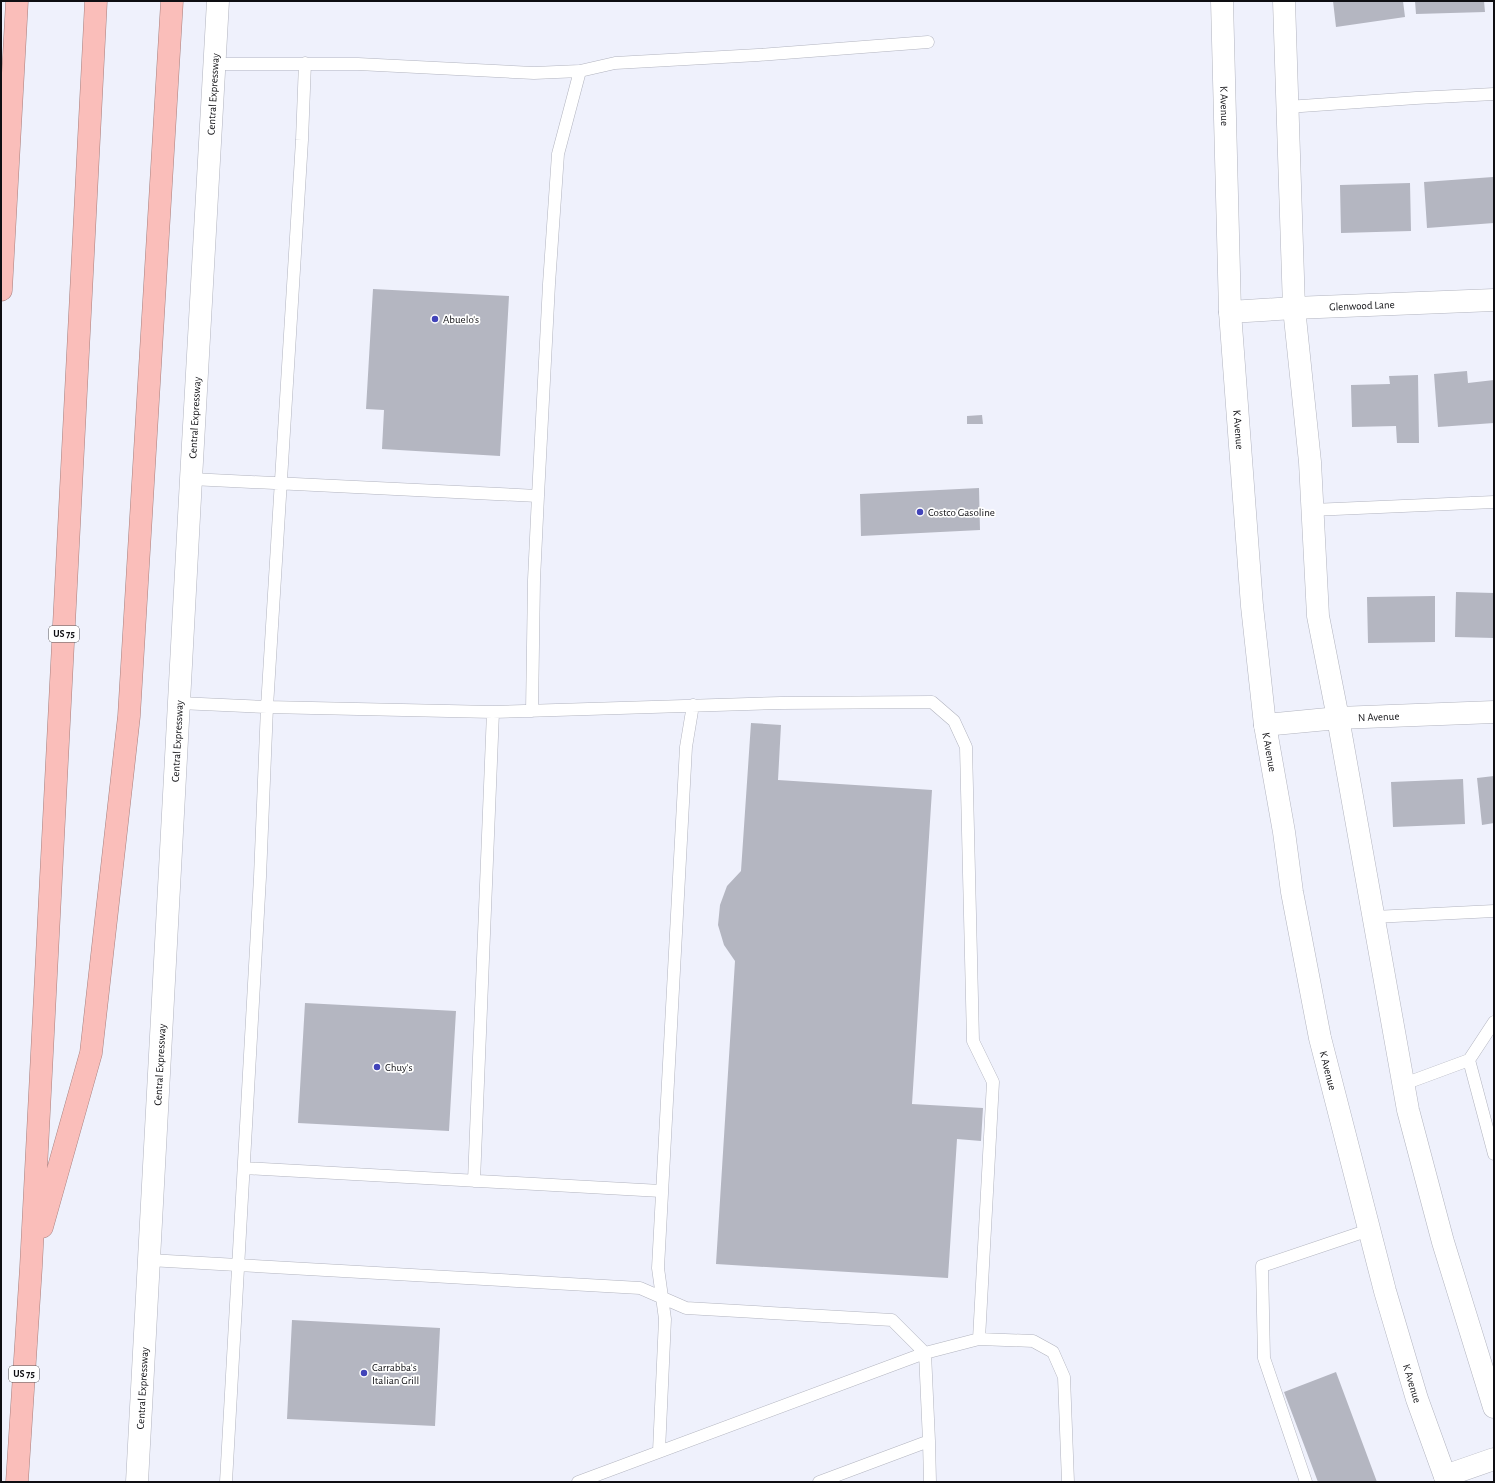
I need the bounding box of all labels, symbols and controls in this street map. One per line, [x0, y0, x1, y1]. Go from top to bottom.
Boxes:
street label: Central Expressway [205, 52, 221, 135]
street label: K Avenue [1219, 86, 1231, 126]
street label: Glenwood Lane [1329, 298, 1395, 312]
marker: Abuelo's [430, 314, 440, 324]
place label: Abuelo's [443, 314, 479, 325]
street label: Central Expressway [187, 376, 202, 459]
street label: K Avenue [1232, 409, 1246, 450]
marker: Costco Gasoline [915, 507, 925, 517]
place label: Costco Gasoline [928, 507, 995, 518]
road number: US 75 [49, 626, 79, 642]
street label: Central Expressway [169, 699, 185, 782]
street label: N Avenue [1358, 710, 1400, 723]
street label: K Avenue [1261, 731, 1279, 773]
street label: Central Expressway [152, 1023, 167, 1106]
street label: K Avenue [1318, 1050, 1339, 1091]
marker: Chuy's [372, 1062, 382, 1072]
place label: Chuy's [385, 1062, 413, 1073]
street label: Central Expressway [134, 1347, 150, 1429]
place label: Carrabba's Italian Grill [372, 1362, 419, 1386]
street label: K Avenue [1401, 1363, 1423, 1404]
road number: US 75 [9, 1366, 39, 1382]
marker: Carrabba's Italian Grill [359, 1368, 369, 1378]

